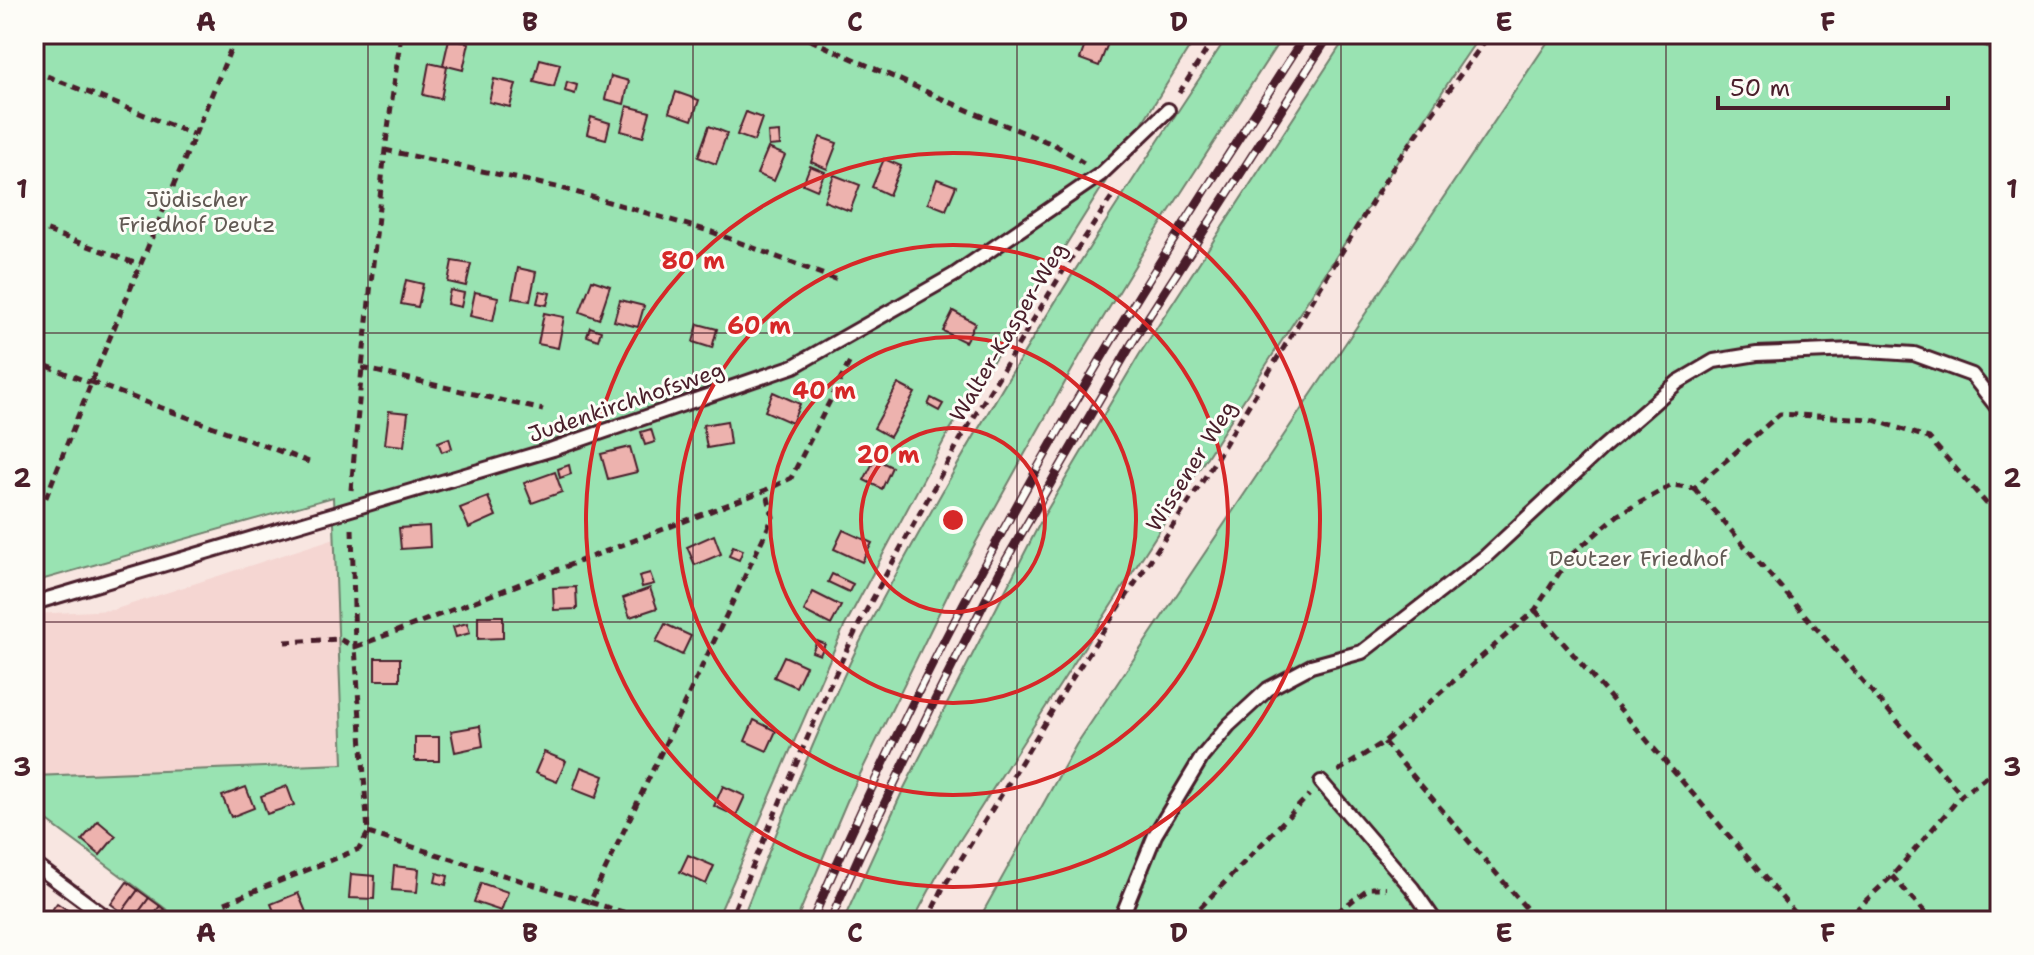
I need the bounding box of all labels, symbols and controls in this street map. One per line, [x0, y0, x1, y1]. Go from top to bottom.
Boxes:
text: A [196, 4, 216, 39]
text: B [522, 4, 538, 39]
text: C [847, 4, 863, 39]
text: D [1170, 4, 1188, 39]
text: E [1495, 4, 1513, 39]
text: F [1820, 4, 1836, 39]
scale bar [1718, 60, 1948, 110]
text: 50 m [1730, 72, 1790, 104]
text: 1 [16, 171, 28, 206]
text: 1 [2006, 171, 2018, 206]
park label: Jüdischer Friedhof Deutz [119, 185, 275, 239]
street label: Walter-Kasper-Weg [943, 237, 1073, 427]
text: 80 m [661, 245, 725, 277]
text: 60 m [727, 310, 791, 342]
street label: Judenkirchhofsweg [524, 355, 728, 449]
text: 40 m [792, 375, 856, 407]
street label: Wissener Weg [1139, 395, 1243, 537]
text: 20 m [856, 439, 920, 471]
text: 2 [13, 460, 31, 495]
text: 2 [2003, 460, 2021, 495]
centre of rings [939, 506, 967, 534]
park label: Deutzer Friedhof [1549, 544, 1728, 573]
text: 3 [13, 749, 31, 784]
text: 3 [2003, 749, 2021, 784]
text: A [196, 915, 216, 950]
text: B [522, 915, 538, 950]
text: C [847, 915, 863, 950]
text: D [1170, 915, 1188, 950]
text: E [1495, 915, 1513, 950]
text: F [1820, 915, 1836, 950]

